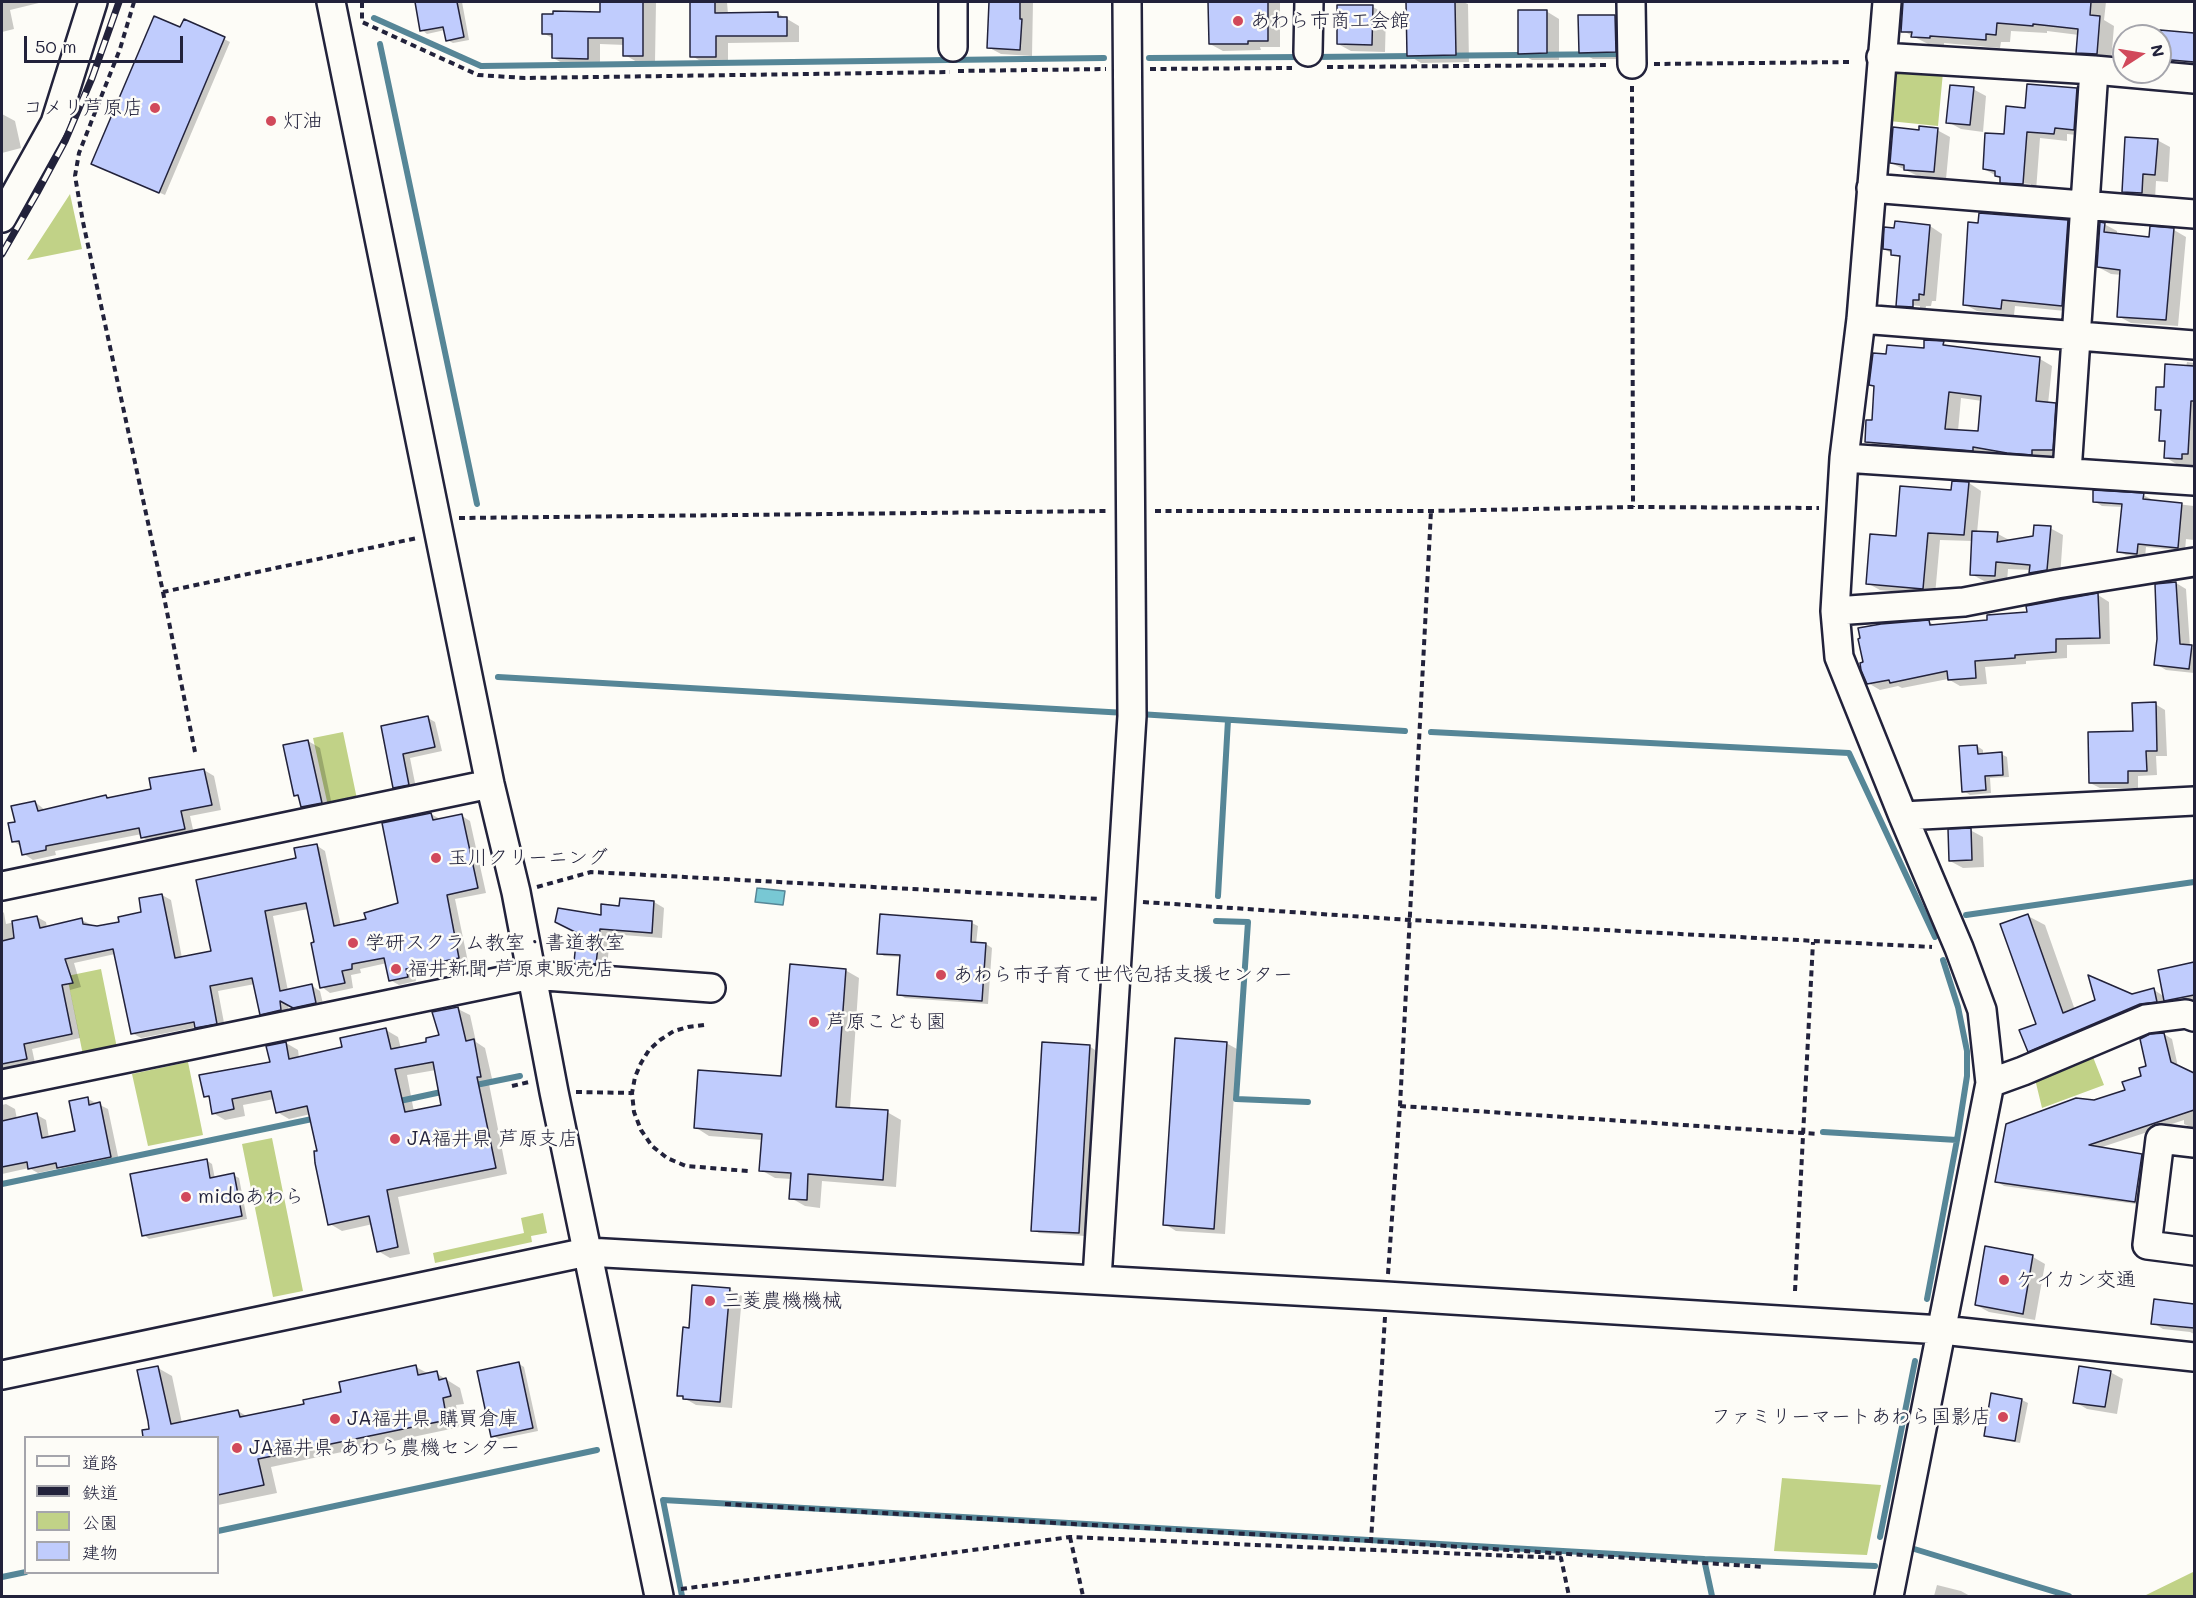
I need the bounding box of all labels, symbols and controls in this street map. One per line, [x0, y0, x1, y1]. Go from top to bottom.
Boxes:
place label: あわら市商工会館 [1250, 9, 1410, 33]
marker: あわら市商工会館 [1231, 14, 1245, 28]
scale bar [27, 24, 186, 62]
north arrow [2112, 24, 2172, 84]
text: 50 m [35, 34, 77, 58]
text: N [2147, 42, 2170, 59]
place label: コメリ芦原店 [23, 96, 143, 120]
marker: コメリ芦原店 [148, 101, 162, 115]
place label: 灯油 [283, 109, 323, 133]
marker: 灯油 [264, 114, 278, 128]
place label: 玉川クリーニング [448, 846, 608, 870]
marker: 玉川クリーニング [429, 851, 443, 865]
place label: 学研スクラム教室・書道教室 [365, 931, 625, 955]
marker: 学研スクラム教室・書道教室 [346, 936, 360, 950]
place label: 福井新聞 芦原東販売店 [408, 957, 614, 981]
marker: 福井新聞 芦原東販売店 [389, 962, 403, 976]
place label: あわら市子育て世代包括支援センター [953, 963, 1293, 987]
marker: あわら市子育て世代包括支援センター [934, 968, 948, 982]
place label: 芦原こども園 [826, 1010, 946, 1034]
marker: 芦原こども園 [807, 1015, 821, 1029]
place label: JA福井県 芦原支店 [407, 1127, 578, 1151]
marker: JA福井県 芦原支店 [388, 1132, 402, 1146]
place label: midoあわら [198, 1185, 305, 1209]
marker: midoあわら [179, 1190, 193, 1204]
place label: ケイカン交通 [2016, 1268, 2136, 1292]
marker: ケイカン交通 [1997, 1273, 2011, 1287]
place label: 三菱農機機械 [722, 1289, 842, 1313]
marker: 三菱農機機械 [703, 1294, 717, 1308]
place label: ファミリーマートあわら国影店 [1711, 1405, 1991, 1429]
place label: JA福井県 購買倉庫 [347, 1407, 518, 1431]
marker: ファミリーマートあわら国影店 [1996, 1410, 2010, 1424]
marker: JA福井県 購買倉庫 [328, 1412, 342, 1426]
legend [24, 1436, 219, 1574]
place label: JA福井県 あわら農機センター [249, 1436, 520, 1460]
marker: JA福井県 あわら農機センター [230, 1441, 244, 1455]
text: 道路 [82, 1450, 118, 1474]
text: 鉄道 [82, 1480, 118, 1504]
text: 公園 [82, 1510, 118, 1534]
text: 建物 [82, 1540, 118, 1564]

